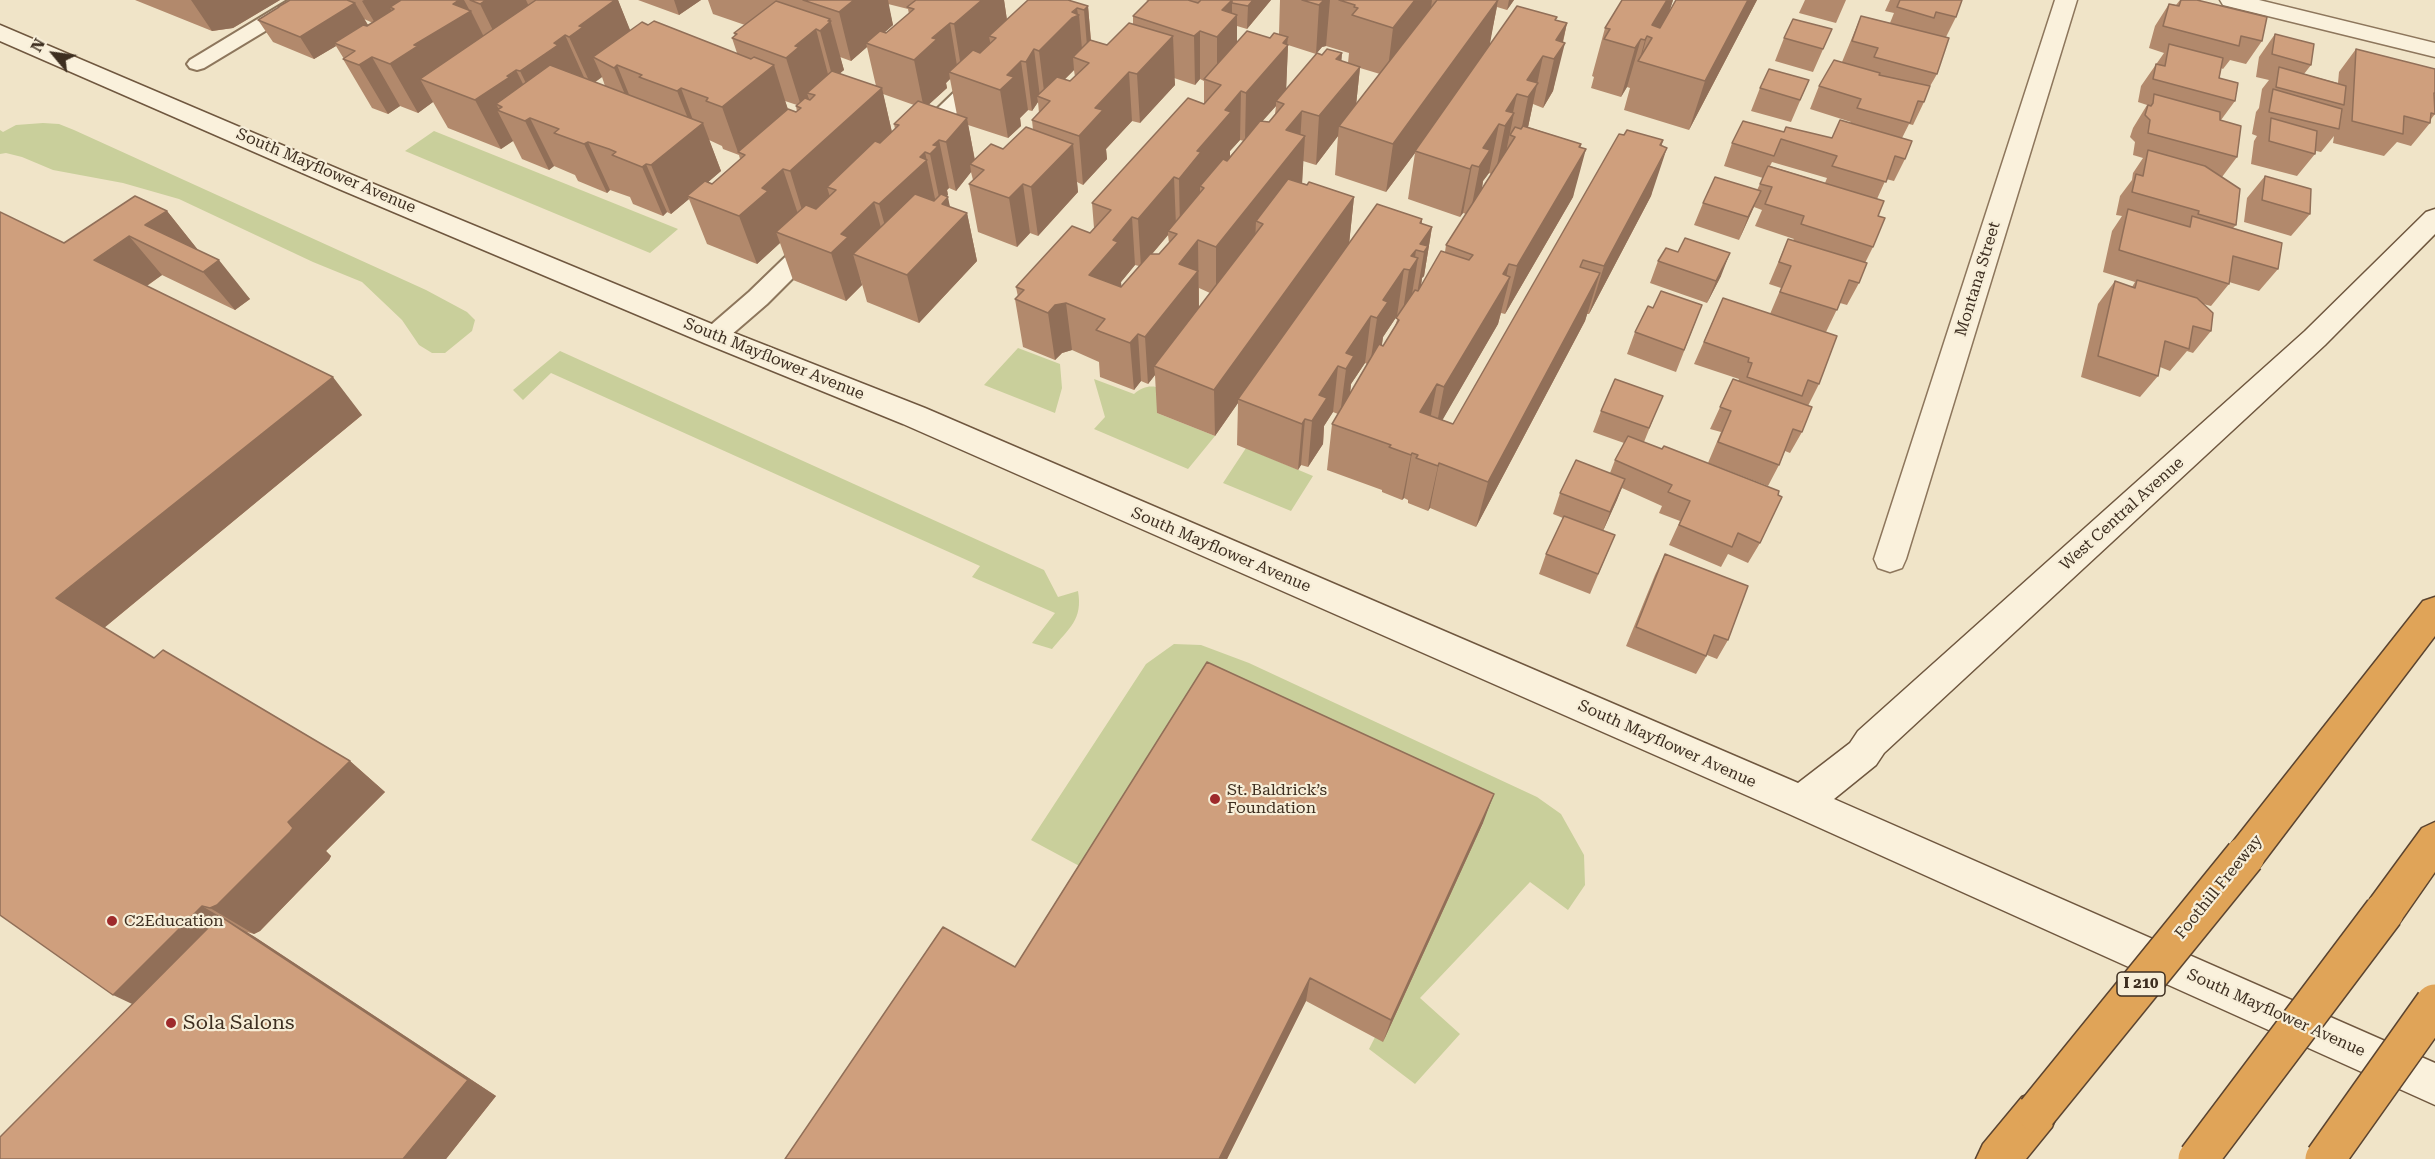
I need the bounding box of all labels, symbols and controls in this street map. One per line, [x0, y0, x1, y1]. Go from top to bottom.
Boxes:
north arrow [24, 24, 84, 84]
text: N [27, 35, 49, 55]
street label: South Mayflower Avenue [233, 124, 419, 218]
street label: Montana Street [1951, 219, 2005, 339]
street label: South Mayflower Avenue [681, 314, 867, 404]
street label: West Central Avenue [2056, 453, 2188, 575]
street label: South Mayflower Avenue [1128, 503, 1314, 597]
street label: South Mayflower Avenue [1575, 696, 1759, 792]
place label: St. Baldrick’s Foundation [1227, 780, 1327, 818]
marker: St. Baldrick’s Foundation [1208, 792, 1222, 806]
street label: Foothill Freeway [2171, 831, 2267, 943]
place label: C2Education [124, 911, 224, 931]
marker: C2Education [105, 914, 119, 928]
street label: South Mayflower Avenue [2184, 965, 2368, 1061]
road number: I 210 [2117, 972, 2165, 996]
place label: Sola Salons [183, 1011, 294, 1035]
marker: Sola Salons [164, 1016, 178, 1030]

